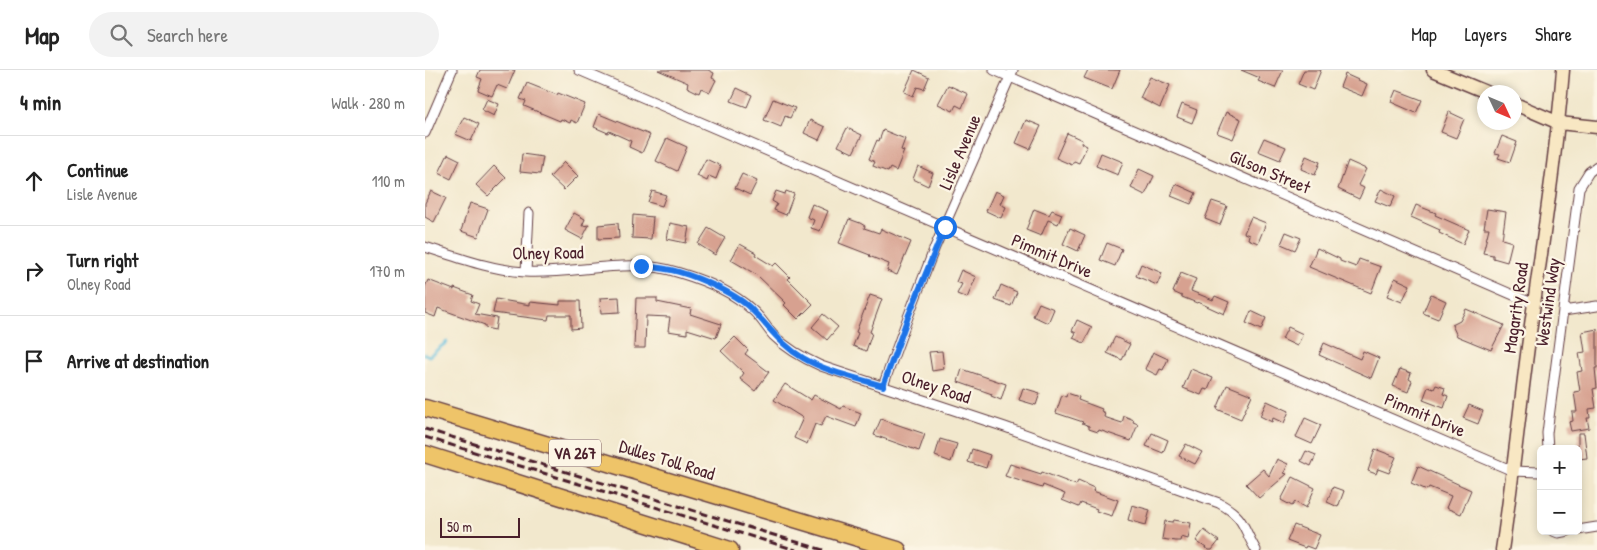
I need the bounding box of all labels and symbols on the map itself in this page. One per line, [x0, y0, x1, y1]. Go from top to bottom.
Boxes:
north arrow [1477, 85, 1522, 130]
street label: Lisle Avenue [933, 110, 987, 193]
street label: Gilson Street [1226, 143, 1315, 200]
route start [934, 216, 957, 239]
street label: Pimmit Drive [1008, 227, 1096, 284]
street label: Olney Road [512, 239, 584, 266]
route end [630, 255, 653, 278]
street label: Westwind Way [1529, 256, 1566, 348]
street label: Magarity Road [1497, 261, 1534, 355]
street label: Olney Road [898, 364, 974, 409]
street label: Pimmit Drive [1381, 386, 1469, 443]
street label: Dulles Toll Road [616, 433, 718, 486]
road number: VA 267 [549, 439, 601, 466]
scale bar [440, 515, 520, 538]

